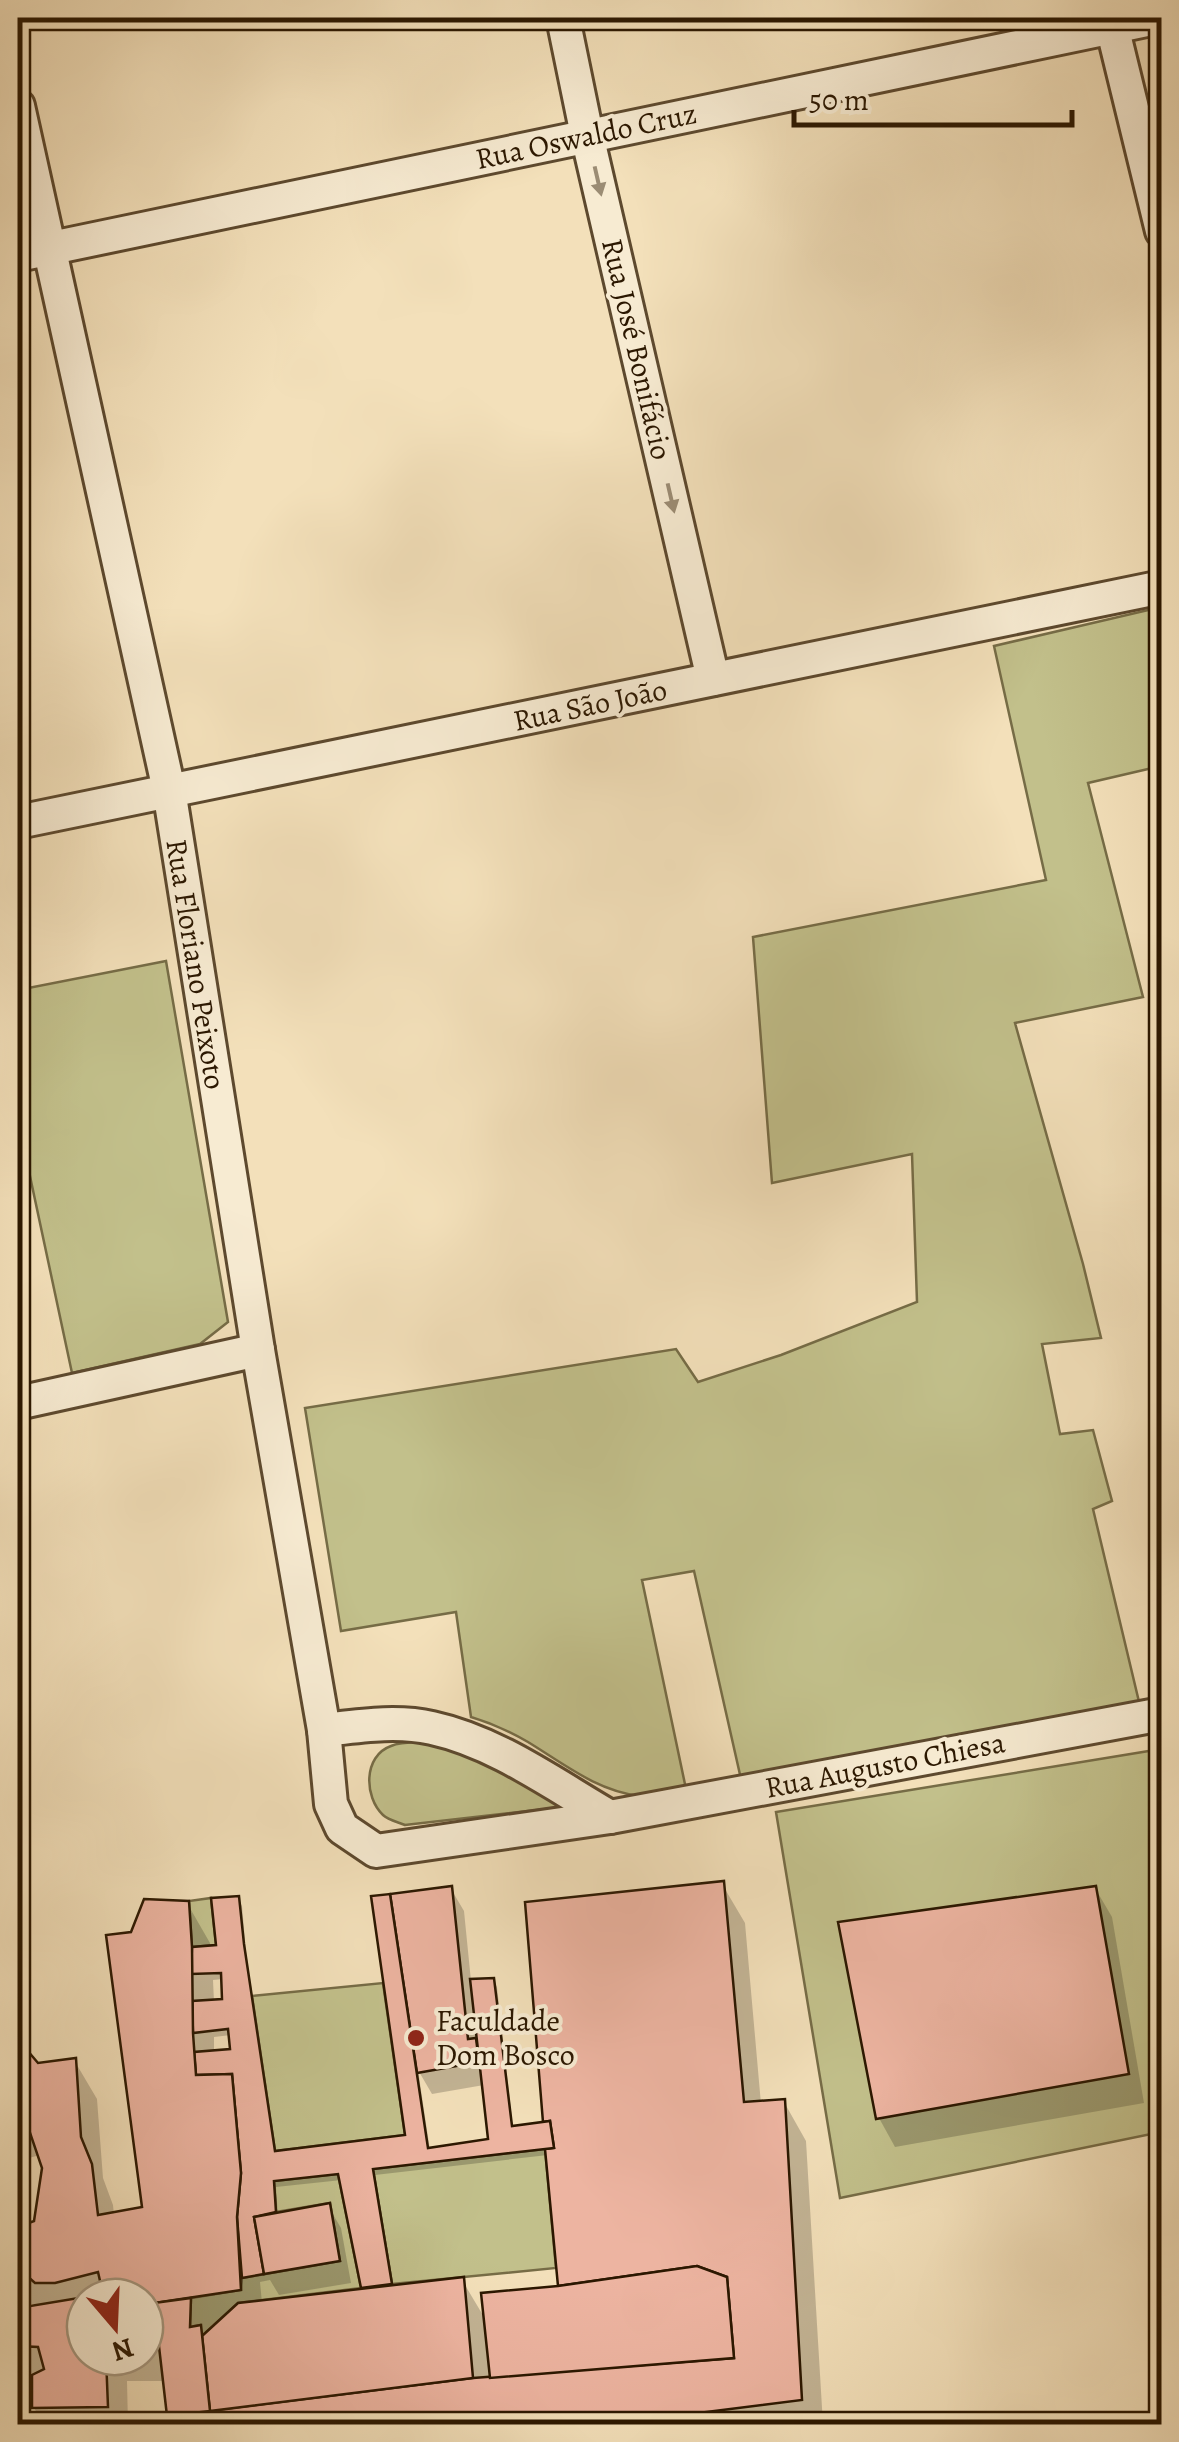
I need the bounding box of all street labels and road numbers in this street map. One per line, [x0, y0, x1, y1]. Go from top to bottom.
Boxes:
street label: Rua Oswaldo Cruz [472, 93, 700, 179]
street label: Rua José Bonifácio [592, 235, 682, 463]
street label: Rua São João [509, 669, 671, 741]
street label: Rua Floriano Peixoto [156, 836, 236, 1092]
street label: Rua Augusto Chiesa [762, 1722, 1008, 1808]

